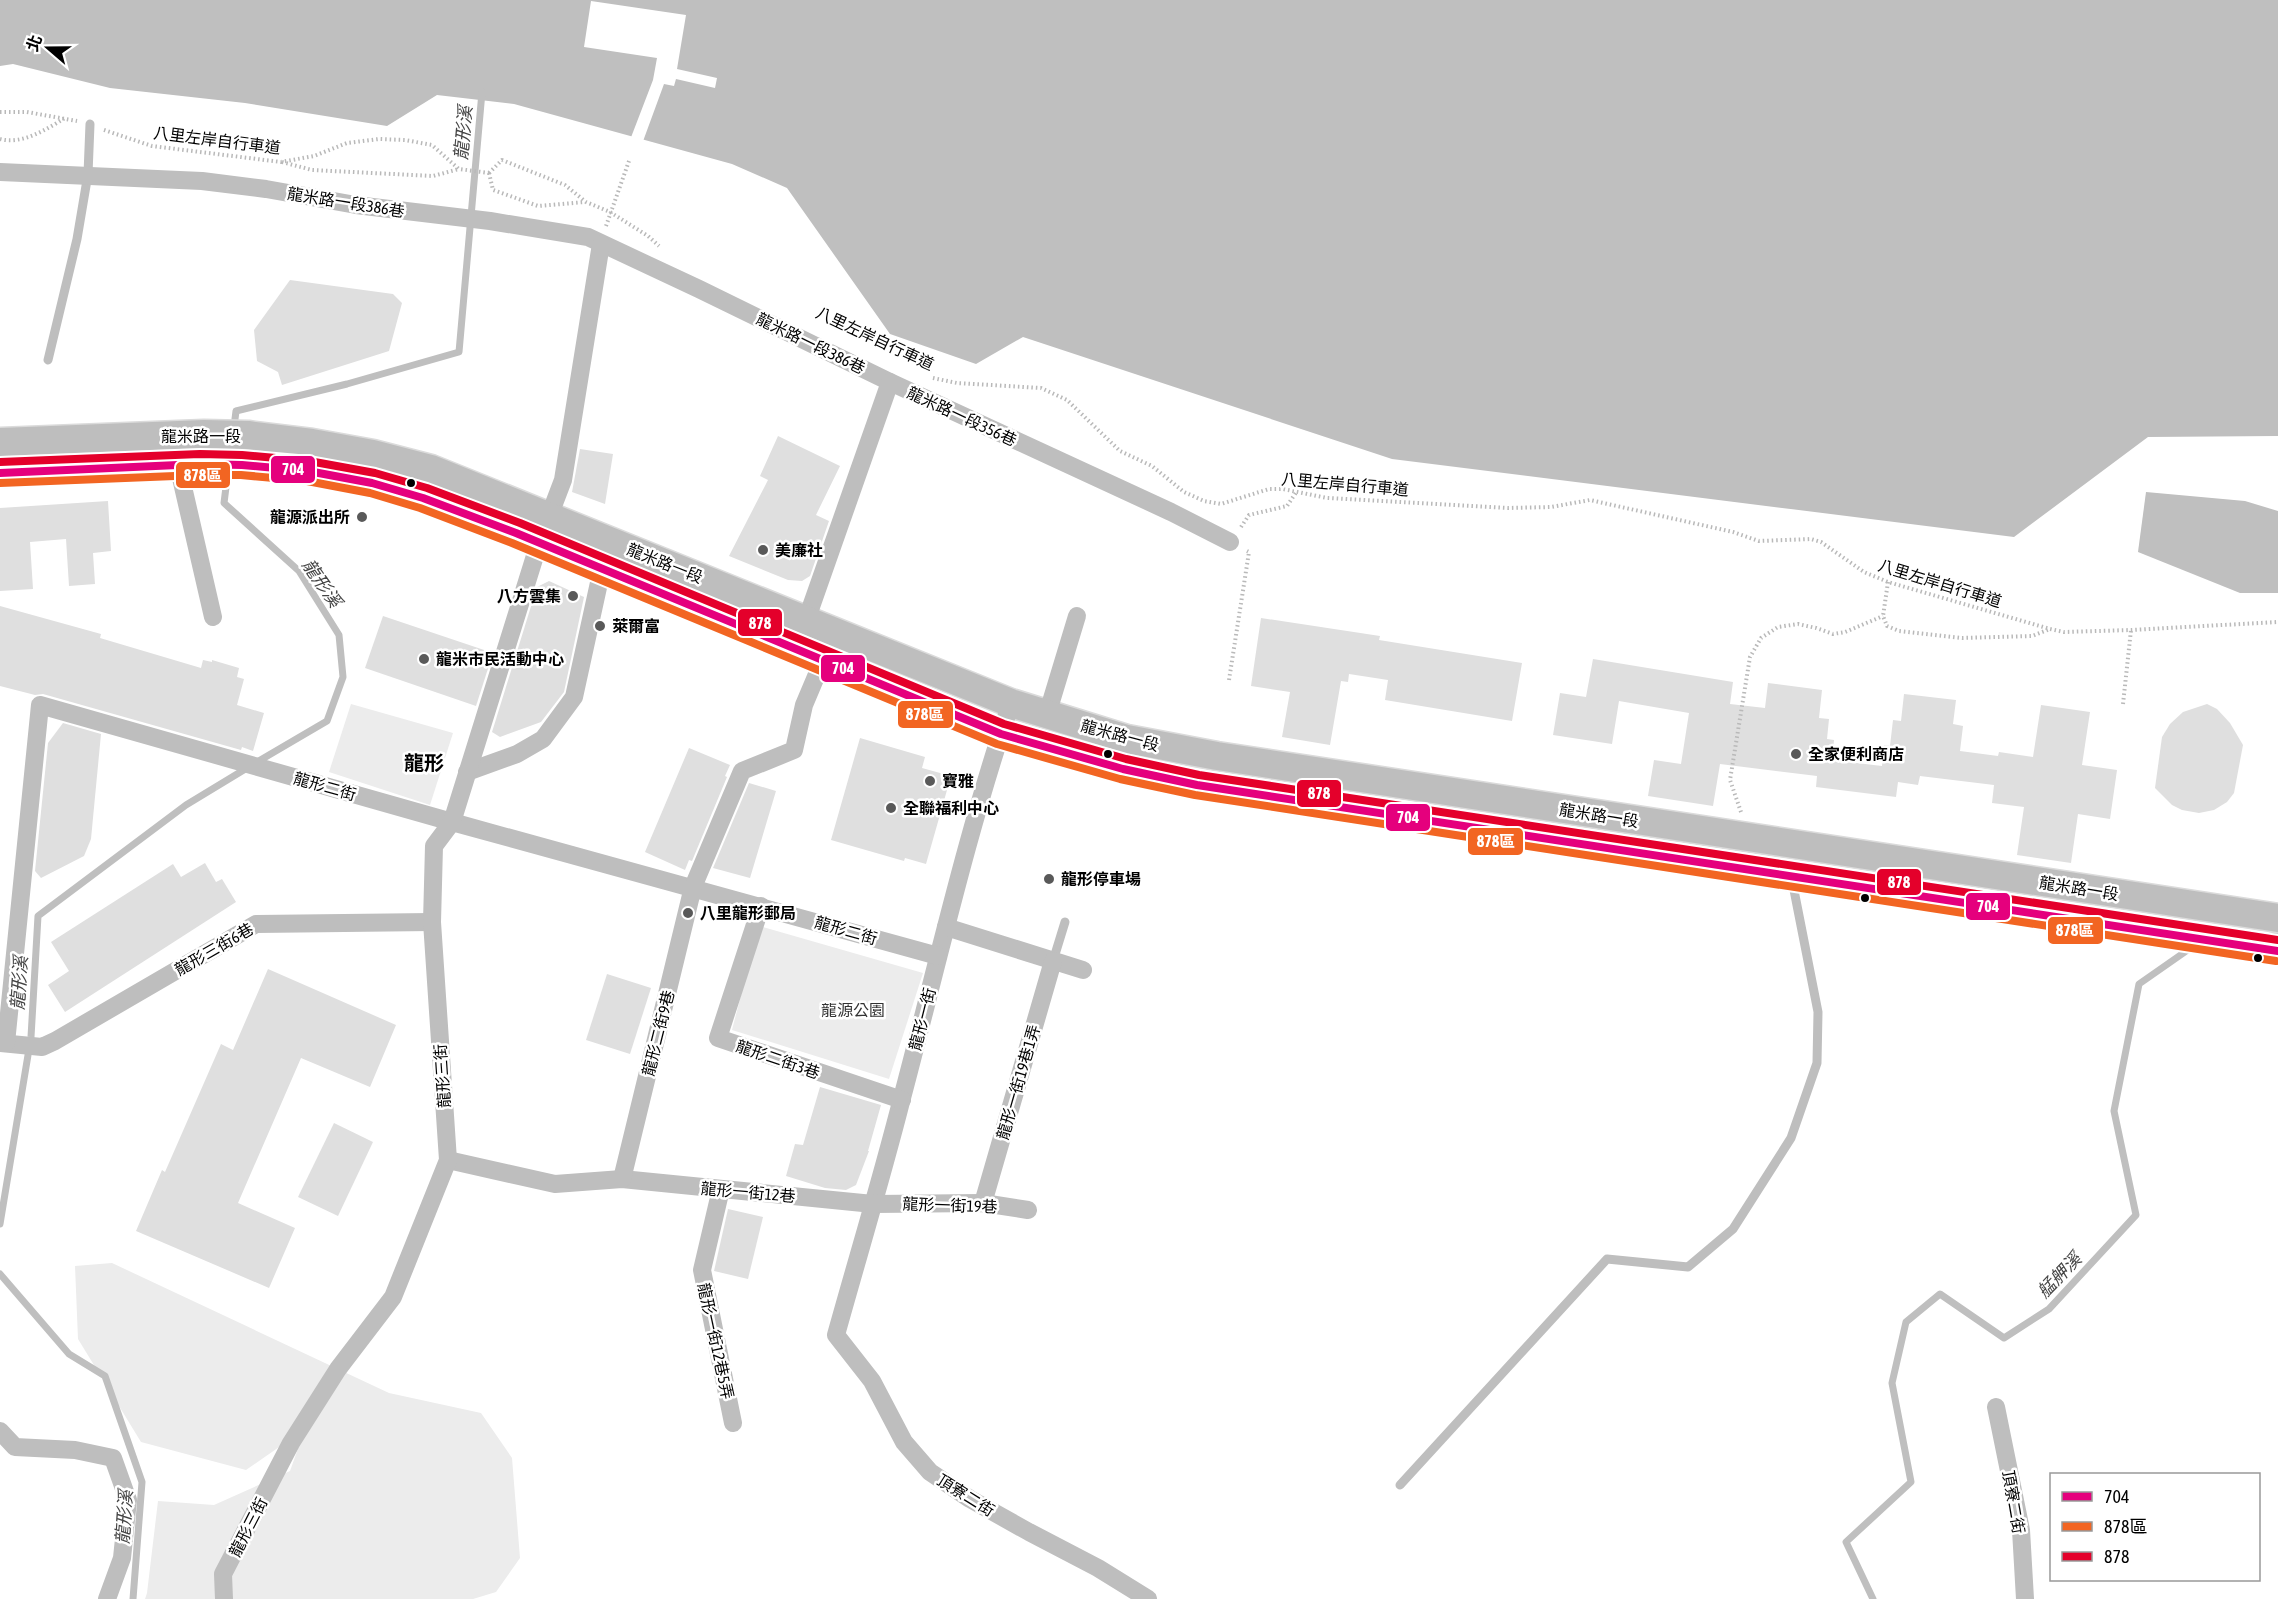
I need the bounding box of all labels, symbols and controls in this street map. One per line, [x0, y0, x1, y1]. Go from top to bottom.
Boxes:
north arrow [18, 18, 78, 78]
text: 北 [23, 32, 45, 53]
water label: 龍形溪 [450, 102, 476, 161]
street label: 八里左岸自行車道 [152, 123, 282, 157]
street label: 龍米路一段386巷 [286, 184, 406, 220]
street label: 八里左岸自行車道 [813, 303, 937, 373]
street label: 龍米路一段386巷 [754, 309, 868, 377]
street label: 龍米路一段356巷 [904, 383, 1020, 449]
street label: 龍米路一段 [161, 427, 241, 445]
line badge: 704 [270, 455, 316, 484]
text: 704 [282, 460, 305, 478]
line badge: 878區 [175, 461, 231, 489]
text: 878區 [184, 466, 222, 484]
street label: 八里左岸自行車道 [1280, 469, 1410, 499]
unlabelled marker [405, 477, 417, 489]
place label: 龍源派出所 [270, 508, 350, 526]
marker: 龍源派出所 [355, 510, 369, 524]
street label: 龍米路一段 [625, 540, 705, 586]
place label: 美廉社 [775, 541, 823, 559]
marker: 美廉社 [756, 543, 770, 557]
water label: 龍形溪 [298, 555, 348, 614]
street label: 八里左岸自行車道 [1876, 556, 2004, 610]
place label: 八方雲集 [497, 587, 561, 605]
marker: 八方雲集 [566, 589, 580, 603]
line badge: 878 [737, 608, 783, 637]
text: 878 [749, 614, 772, 632]
place label: 萊爾富 [612, 617, 660, 635]
marker: 萊爾富 [593, 619, 607, 633]
place label: 龍米市民活動中心 [436, 650, 564, 668]
marker: 龍米市民活動中心 [417, 652, 431, 666]
line badge: 704 [820, 654, 866, 683]
text: 704 [832, 659, 855, 677]
line badge: 878區 [897, 700, 954, 729]
text: 878區 [906, 705, 944, 723]
street label: 龍米路一段 [1079, 716, 1161, 754]
place label: 全家便利商店 [1808, 745, 1904, 763]
marker: 全家便利商店 [1789, 747, 1803, 761]
unlabelled marker [1102, 748, 1114, 760]
district label: 龍形 [404, 751, 444, 774]
street label: 龍形二街 [292, 769, 358, 803]
place label: 寶雅 [942, 772, 974, 790]
marker: 寶雅 [923, 774, 937, 788]
line badge: 878 [1296, 779, 1342, 808]
text: 878 [1308, 784, 1331, 802]
place label: 全聯福利中心 [903, 799, 999, 817]
street label: 龍米路一段 [1558, 800, 1640, 830]
marker: 全聯福利中心 [884, 801, 898, 815]
line badge: 704 [1385, 803, 1431, 832]
text: 704 [1397, 808, 1420, 826]
line badge: 878區 [1467, 827, 1524, 856]
text: 878區 [1477, 832, 1515, 850]
line badge: 878 [1876, 868, 1922, 896]
place label: 龍形停車場 [1061, 870, 1141, 888]
marker: 龍形停車場 [1042, 872, 1056, 886]
text: 878 [1888, 873, 1911, 891]
street label: 龍米路一段 [2038, 873, 2120, 903]
unlabelled marker [1859, 892, 1871, 904]
line badge: 704 [1965, 892, 2011, 921]
text: 704 [1977, 897, 2000, 915]
place label: 八里龍形郵局 [700, 904, 796, 922]
marker: 八里龍形郵局 [681, 906, 695, 920]
street label: 龍形二街 [813, 913, 879, 947]
line badge: 878區 [2047, 916, 2104, 945]
street label: 龍形三街6巷 [172, 919, 256, 979]
text: 878區 [2056, 921, 2094, 939]
water label: 龍形溪 [7, 952, 32, 1011]
unlabelled marker [2252, 952, 2264, 964]
street label: 龍形一街 [906, 986, 938, 1052]
street label: 龍形二街9巷 [639, 988, 677, 1078]
park label: 龍源公園 [821, 1001, 885, 1019]
street label: 龍形一街19巷1弄 [993, 1023, 1043, 1141]
street label: 龍形二街3巷 [734, 1036, 822, 1082]
street label: 龍形三街 [431, 1043, 453, 1109]
street label: 龍形一街12巷 [700, 1179, 796, 1205]
street label: 龍形一街19巷 [902, 1194, 998, 1216]
water label: 艋舺溪 [2033, 1246, 2087, 1302]
street label: 龍形一街12巷5弄 [695, 1281, 737, 1401]
street label: 頂寮二街 [2000, 1469, 2028, 1535]
street label: 頂寮二街 [934, 1470, 998, 1520]
legend [2050, 1473, 2260, 1581]
water label: 龍形溪 [112, 1486, 137, 1545]
text: 704 [2104, 1486, 2129, 1507]
street label: 龍形三街 [225, 1494, 271, 1560]
text: 878區 [2104, 1516, 2147, 1537]
text: 878 [2104, 1546, 2129, 1567]

